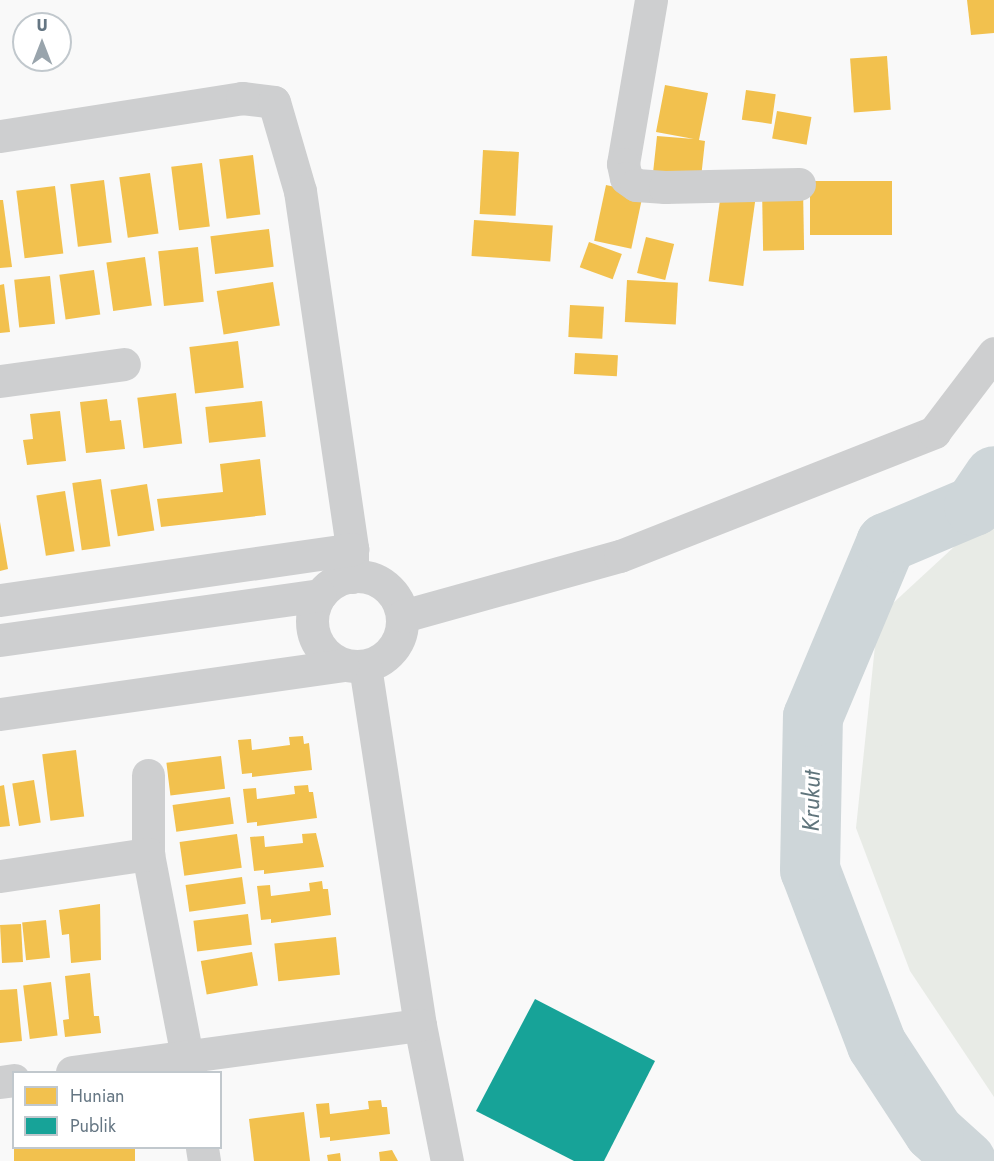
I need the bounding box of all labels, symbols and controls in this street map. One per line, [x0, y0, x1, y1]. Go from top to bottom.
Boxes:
north arrow [12, 12, 72, 72]
text: U [36, 14, 48, 37]
water label: Krukut [796, 770, 826, 832]
legend [12, 1071, 222, 1149]
text: Hunian [70, 1083, 125, 1109]
text: Publik [70, 1113, 116, 1139]

